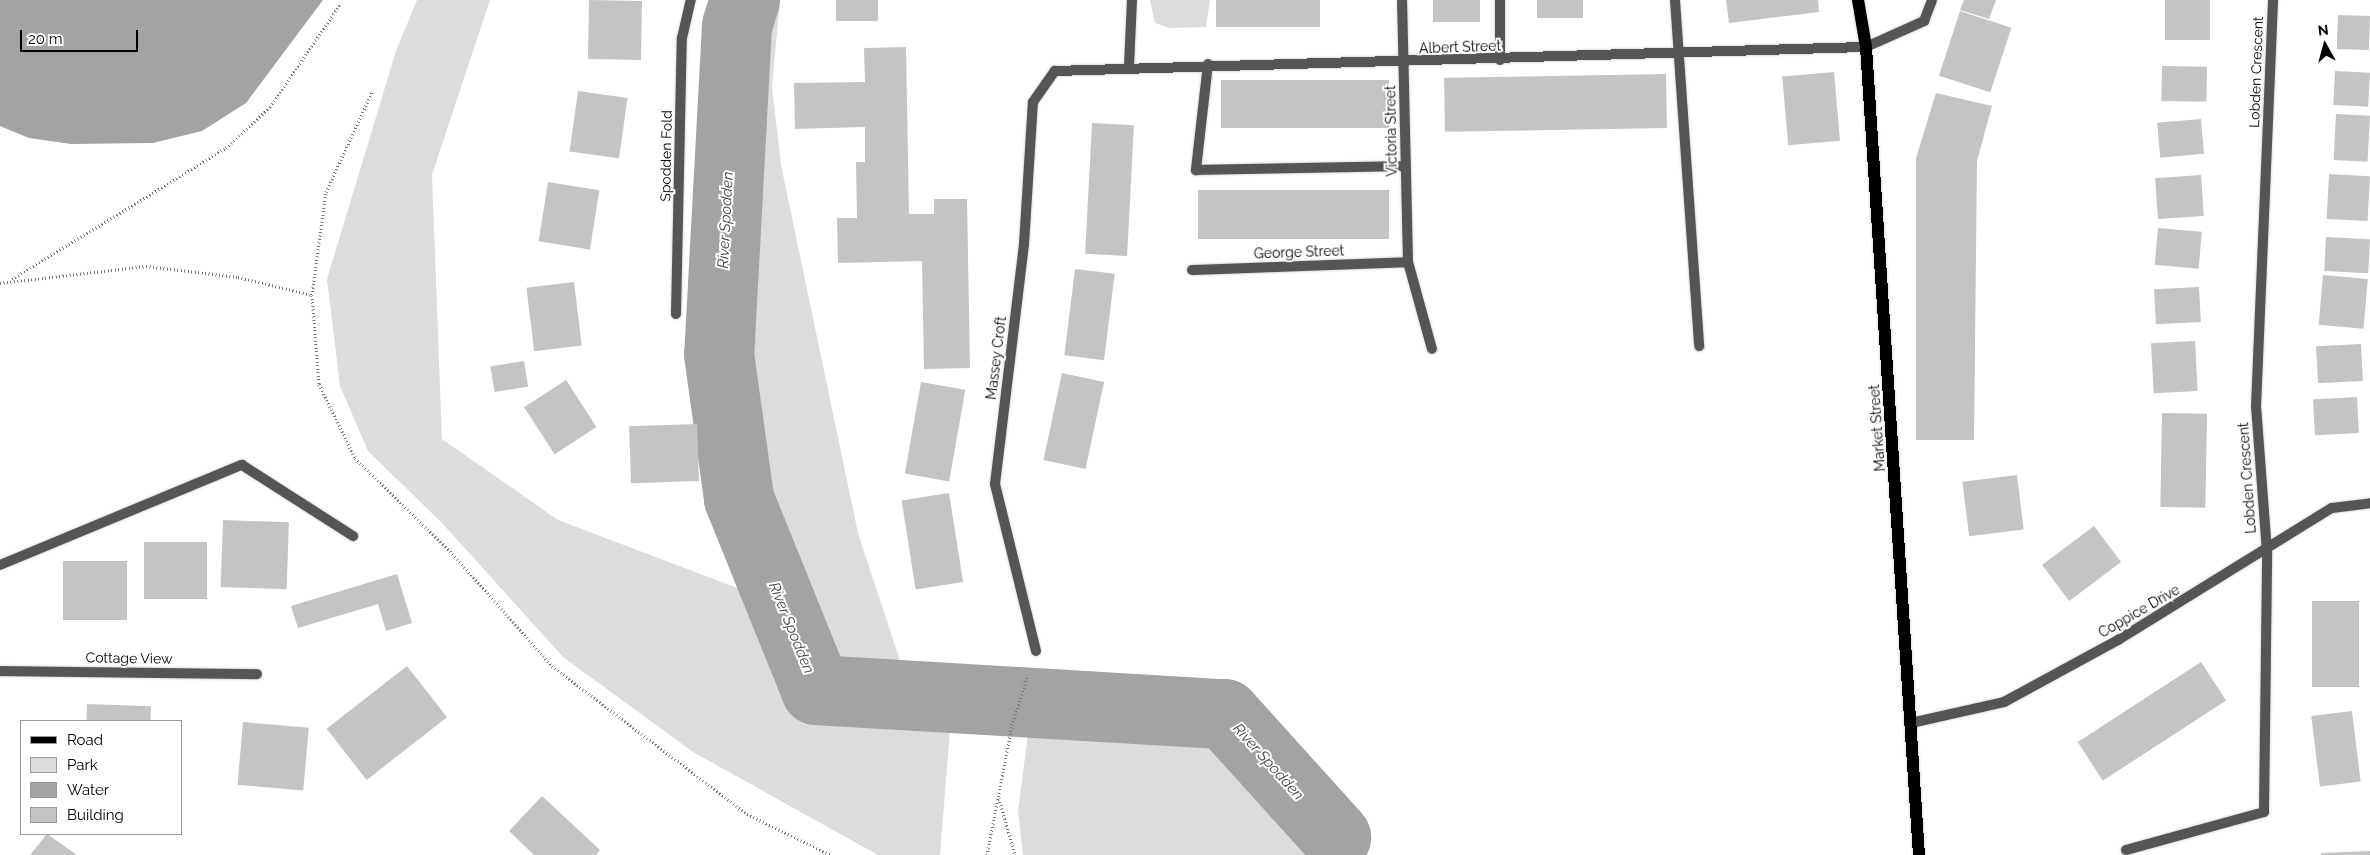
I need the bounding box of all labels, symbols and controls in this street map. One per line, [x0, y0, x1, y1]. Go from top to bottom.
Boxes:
street label: Lobden Crescent [2246, 16, 2266, 128]
scale bar [22, 20, 140, 52]
north arrow [2300, 20, 2350, 70]
text: N [2317, 22, 2329, 39]
text: 20 m [28, 30, 63, 48]
street label: Albert Street [1419, 37, 1501, 57]
street label: Victoria Street [1382, 85, 1400, 177]
street label: Spodden Fold [657, 110, 675, 202]
water label: River Spodden [714, 171, 738, 269]
street label: George Street [1253, 242, 1345, 262]
street label: Massey Croft [983, 315, 1009, 401]
street label: Market Street [1866, 384, 1888, 472]
street label: Lobden Crescent [2235, 422, 2259, 534]
water label: River Spodden [764, 580, 818, 676]
street label: Coppice Drive [2095, 581, 2183, 641]
street label: Cottage View [85, 649, 173, 667]
legend [20, 720, 182, 835]
water label: River Spodden [1229, 720, 1307, 804]
text: Road [67, 731, 103, 749]
text: Park [67, 756, 98, 774]
text: Water [67, 781, 109, 799]
text: Building [67, 806, 124, 824]

